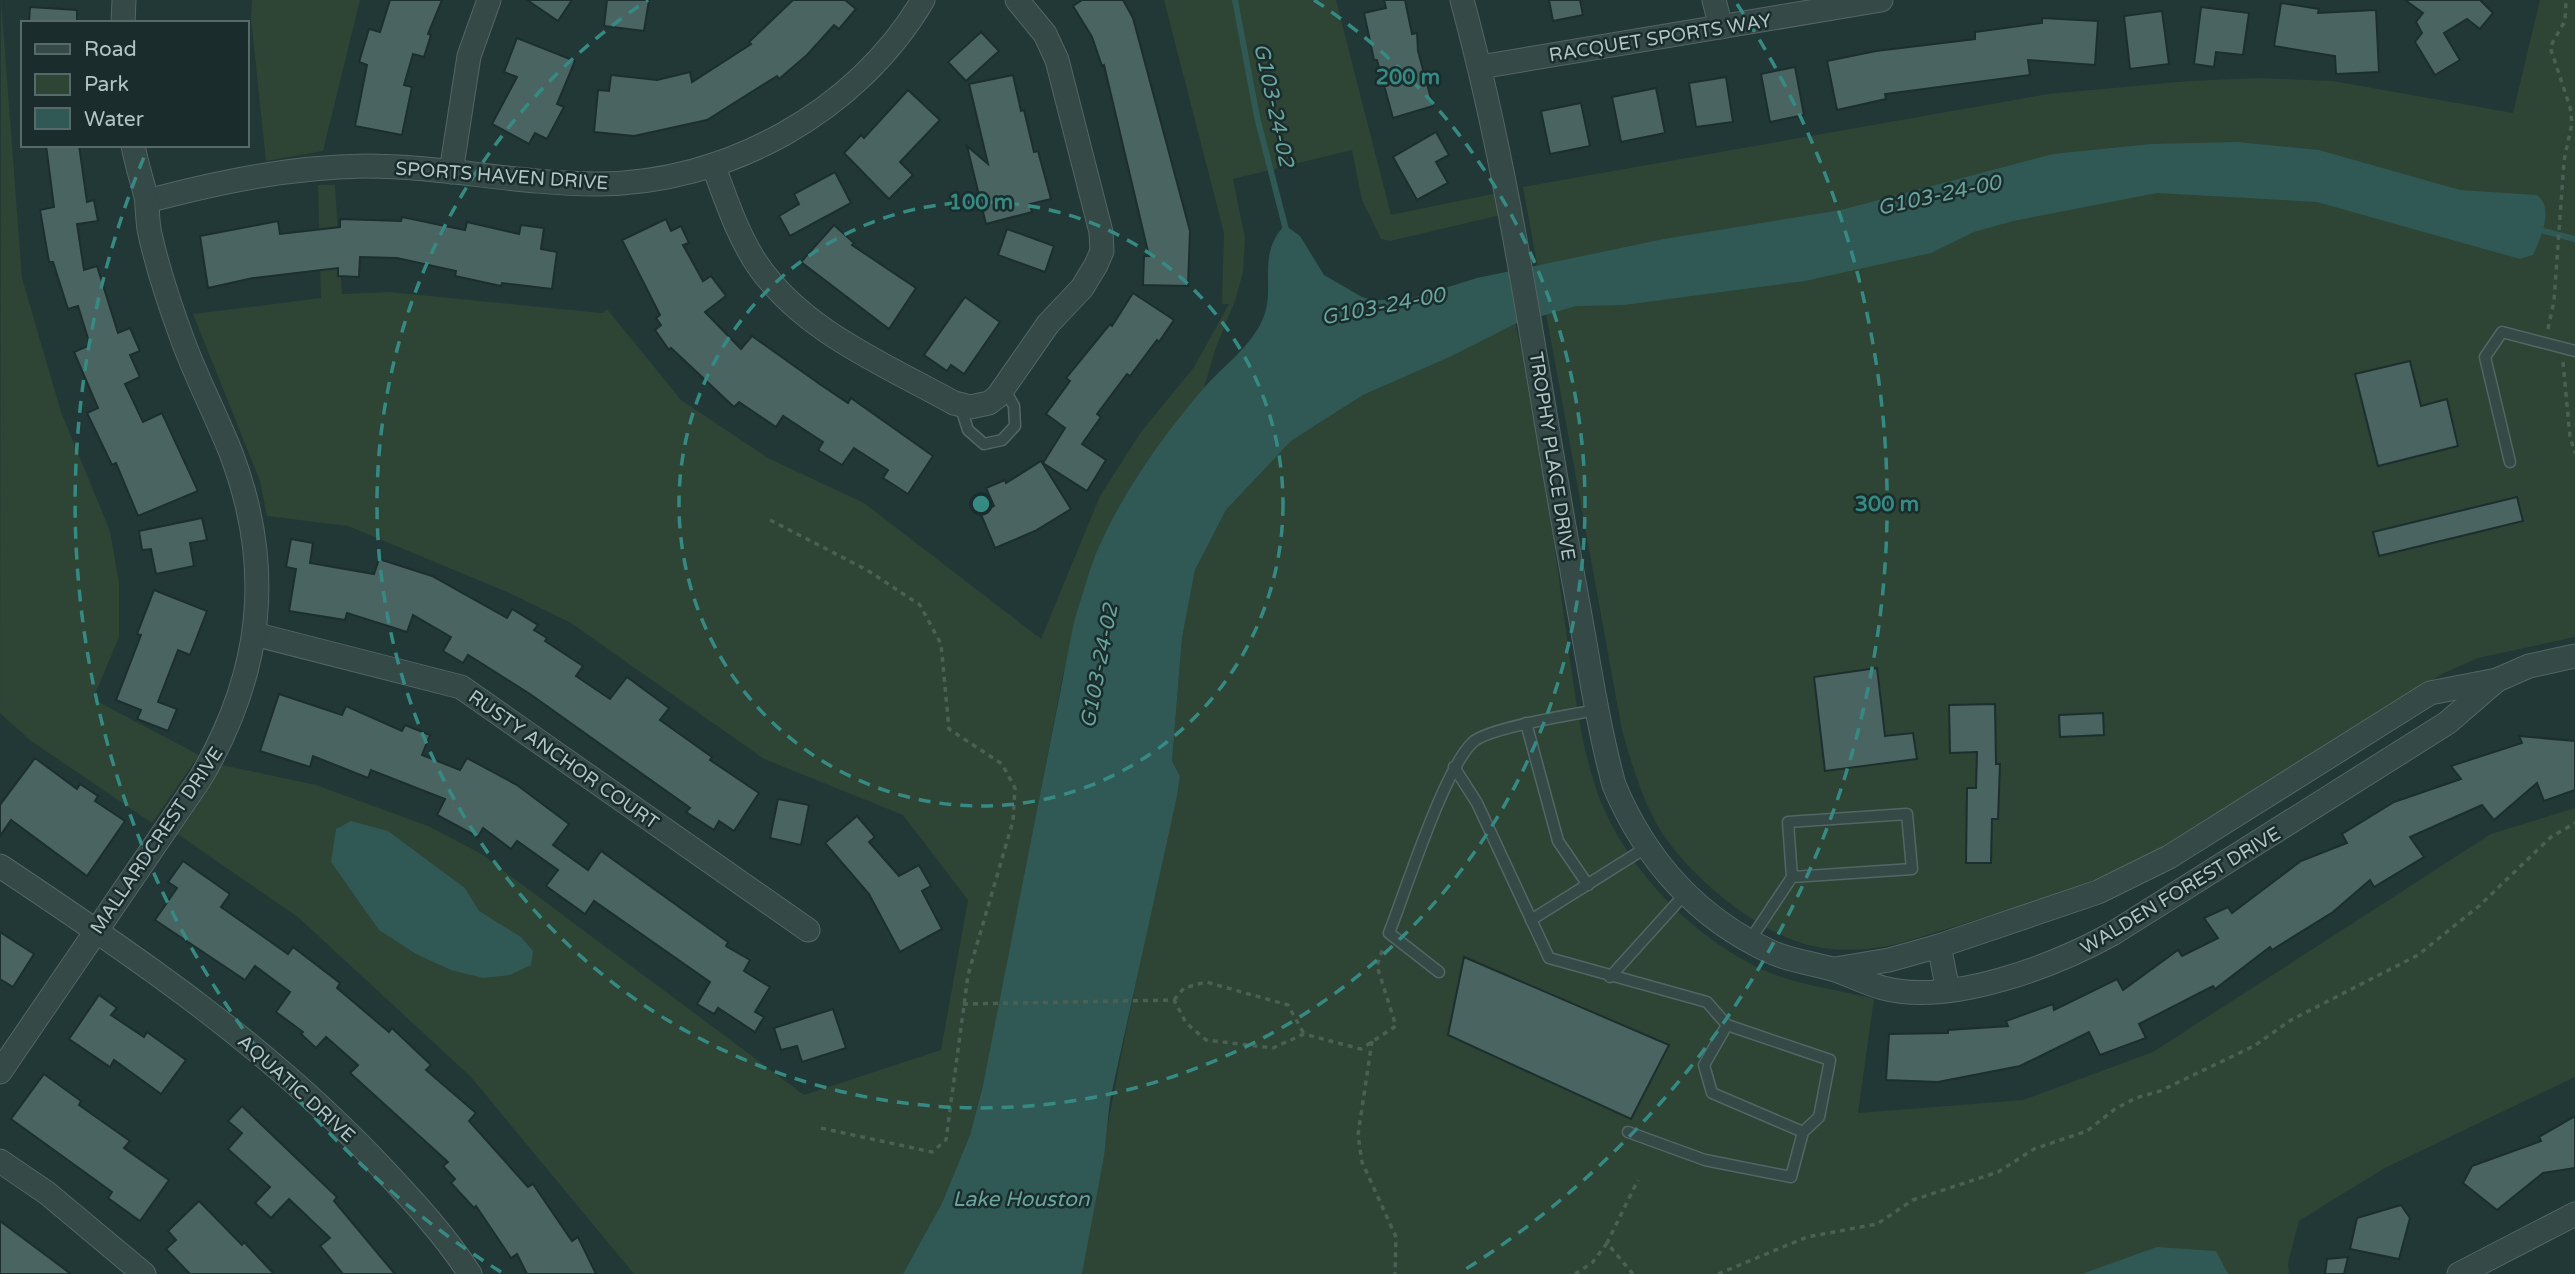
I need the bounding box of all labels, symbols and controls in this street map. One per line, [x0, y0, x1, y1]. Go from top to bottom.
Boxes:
street label: RACQUET SPORTS WAY [1547, 10, 1773, 66]
legend [21, 21, 248, 147]
text: Road [84, 37, 137, 62]
water label: G103-24-02 [1248, 41, 1299, 171]
text: 200 m [1376, 65, 1440, 90]
text: Park [84, 72, 129, 97]
text: Water [84, 107, 144, 132]
street label: SPORTS HAVEN DRIVE [395, 158, 609, 194]
water label: G103-24-00 [1875, 170, 2005, 221]
text: 100 m [949, 190, 1013, 215]
water label: G103-24-00 [1319, 282, 1449, 331]
street label: TROPHY PLACE DRIVE [1525, 350, 1579, 562]
centre of rings [969, 492, 993, 516]
text: 300 m [1855, 492, 1919, 517]
water label: G103-24-02 [1075, 600, 1124, 730]
street label: RUSTY ANCHOR COURT [464, 686, 663, 834]
street label: MALLARDCREST DRIVE [86, 743, 228, 938]
street label: WALDEN FOREST DRIVE [2077, 822, 2284, 959]
street label: AQUATIC DRIVE [233, 1030, 359, 1147]
water label: Lake Houston [952, 1187, 1091, 1212]

